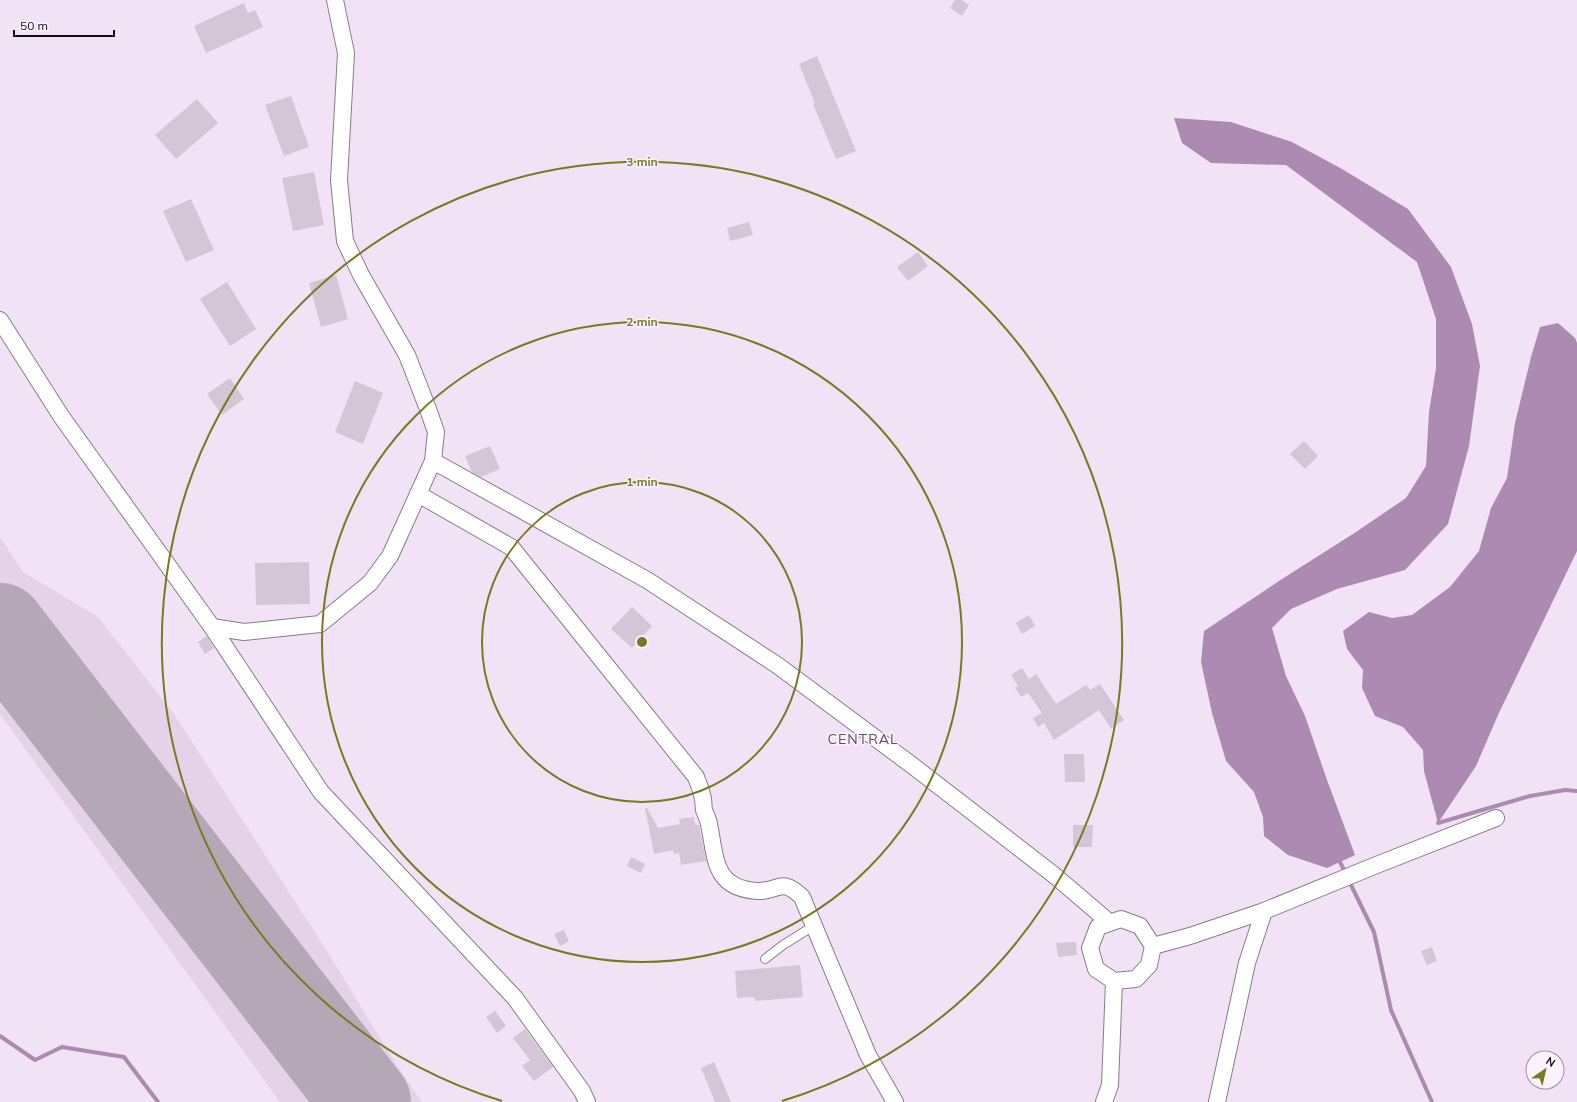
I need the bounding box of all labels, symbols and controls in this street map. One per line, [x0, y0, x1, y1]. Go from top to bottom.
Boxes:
scale bar [14, 12, 114, 38]
text: 50 m [20, 18, 48, 33]
text: 3 min [626, 154, 658, 169]
text: 2 min [626, 314, 658, 329]
text: 1 min [626, 474, 658, 489]
centre of rings [635, 635, 649, 649]
district label: CENTRAL [827, 730, 899, 748]
north arrow [1525, 1050, 1565, 1090]
text: N [1543, 1054, 1558, 1070]

